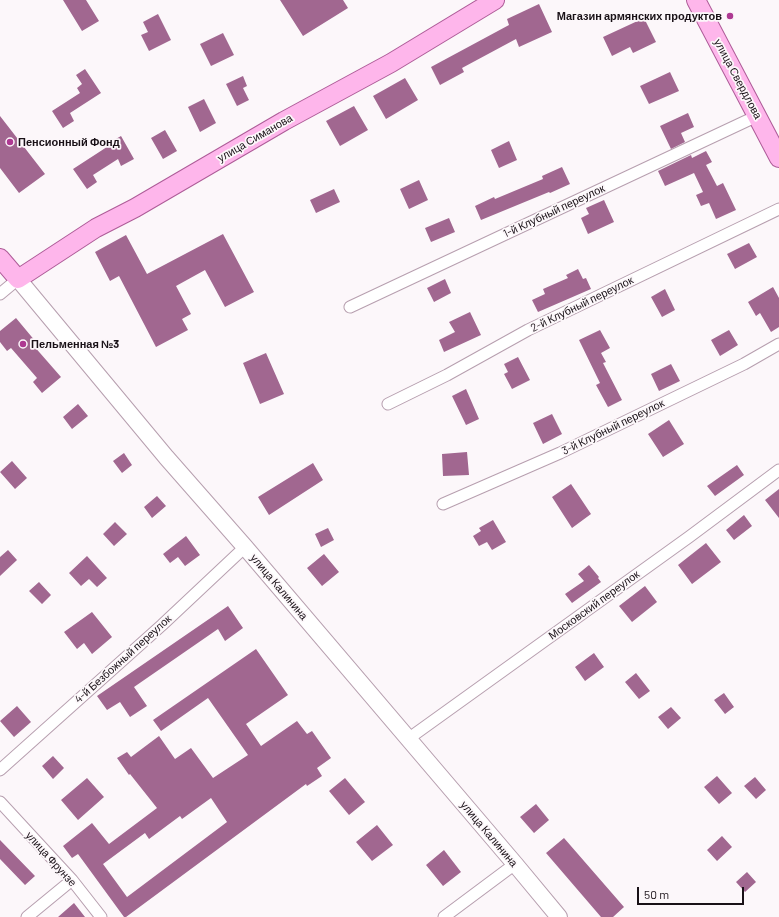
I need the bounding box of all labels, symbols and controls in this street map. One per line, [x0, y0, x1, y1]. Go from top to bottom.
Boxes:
place label: Магазин армянских продуктов [557, 9, 722, 23]
marker: Магазин армянских продуктов [725, 11, 735, 21]
street label: улица Свердлова [711, 37, 765, 121]
street label: улица Симанова [215, 111, 295, 165]
place label: Пенсионный Фонд [18, 135, 120, 149]
marker: Пенсионный Фонд [5, 137, 15, 147]
street label: 1-й Клубный переулок [501, 182, 607, 240]
street label: 2-й Клубный переулок [529, 273, 635, 335]
place label: Пельменная №3 [31, 337, 119, 351]
marker: Пельменная №3 [18, 339, 28, 349]
street label: 3-й Клубный переулок [560, 396, 666, 458]
street label: улица Калинина [248, 551, 310, 623]
street label: Московский переулок [546, 568, 642, 642]
street label: 4-й Безбожный переулок [72, 612, 174, 706]
street label: улица Калинина [458, 798, 520, 870]
street label: улица Фрунзе [23, 829, 79, 889]
scale bar [639, 879, 746, 905]
text: 50 m [644, 887, 669, 901]

